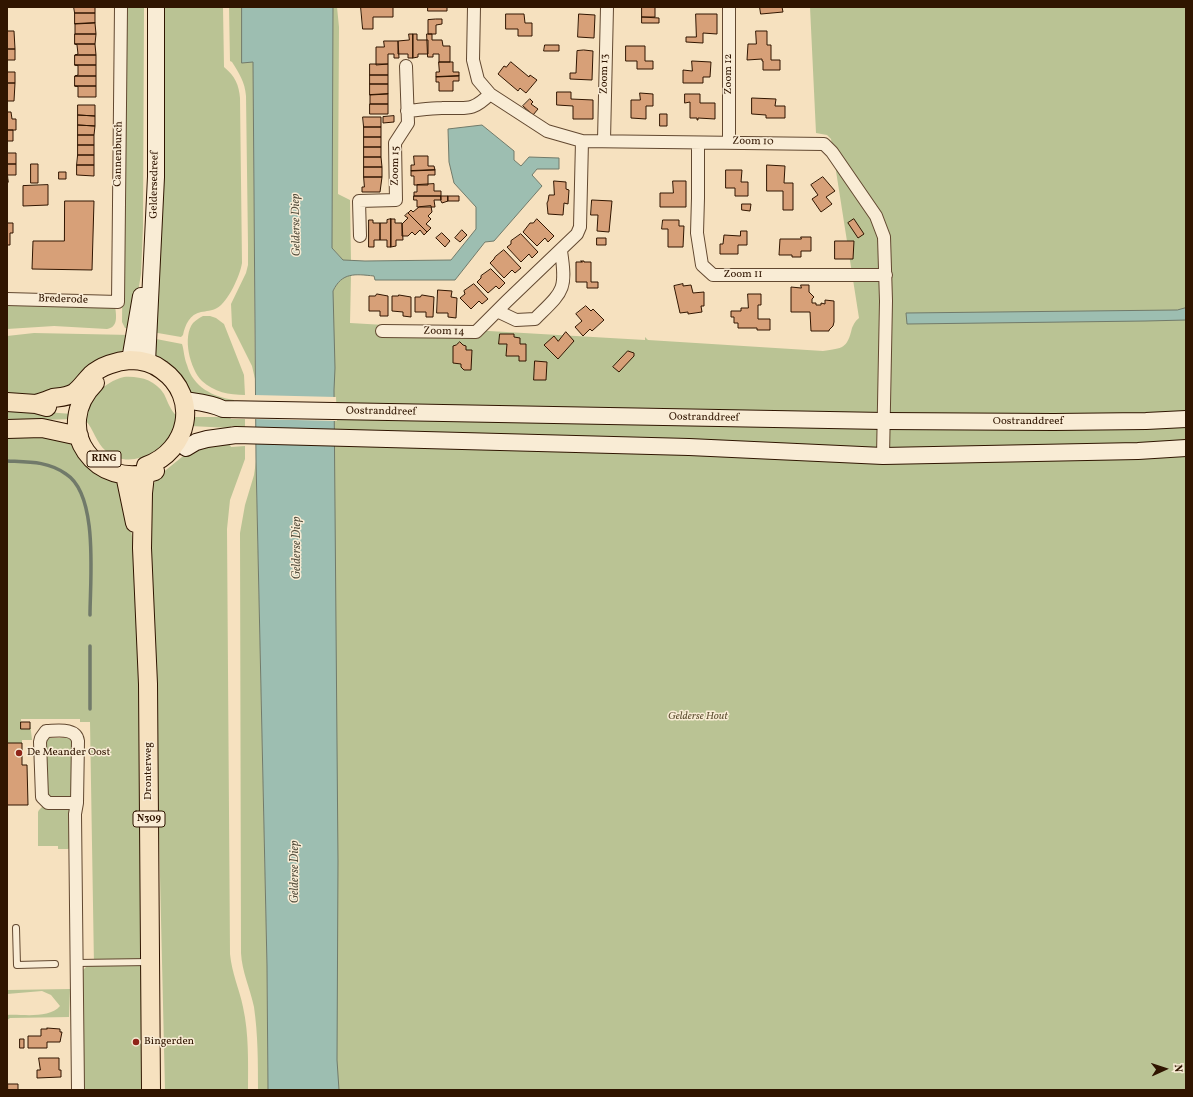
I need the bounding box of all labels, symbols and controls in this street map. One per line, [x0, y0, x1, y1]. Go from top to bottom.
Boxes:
street label: Zoom 13 [598, 54, 612, 94]
street label: Zoom 12 [722, 54, 736, 94]
street label: Cannenburch [112, 121, 126, 187]
street label: Zoom 10 [732, 135, 774, 149]
street label: Zoom 15 [389, 146, 403, 186]
street label: Geldersedreef [148, 151, 162, 219]
water label: Gelderse Diep [289, 194, 305, 256]
street label: Zoom 11 [723, 268, 763, 282]
street label: Brederode [38, 293, 88, 307]
street label: Zoom 14 [423, 325, 465, 339]
street label: Oostranddreef [346, 405, 416, 419]
street label: Oostranddreef [669, 411, 739, 425]
street label: Oostranddreef [993, 415, 1063, 429]
road number: RING [87, 451, 121, 467]
water label: Gelderse Diep [291, 517, 305, 579]
park label: Gelderse Hout [668, 710, 728, 724]
street label: Dronterweg [142, 742, 156, 800]
place label: De Meander Oost [27, 746, 110, 760]
marker: De Meander Oost [14, 748, 24, 758]
road number: N309 [133, 811, 165, 827]
water label: Gelderse Diep [289, 841, 303, 903]
place label: Bingerden [144, 1035, 194, 1049]
marker: Bingerden [131, 1037, 141, 1047]
north arrow [1145, 1049, 1185, 1089]
text: N [1170, 1064, 1185, 1073]

